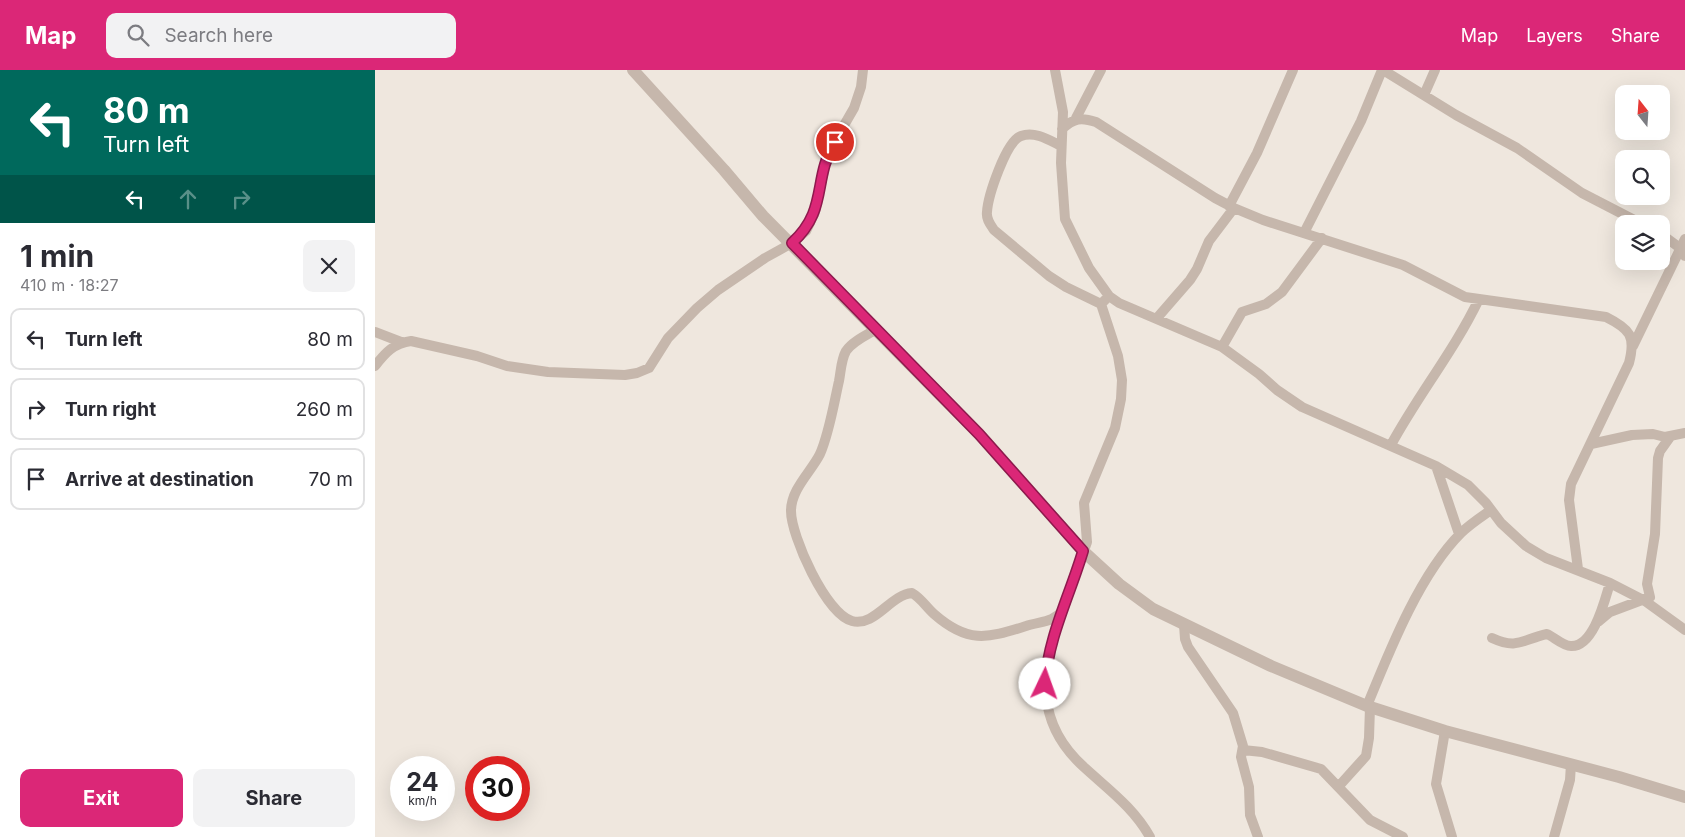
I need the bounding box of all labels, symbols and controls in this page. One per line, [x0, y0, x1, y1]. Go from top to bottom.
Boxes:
search box [106, 13, 456, 58]
text: Map [25, 21, 76, 50]
icon: search [124, 21, 152, 49]
text: Search here [164, 24, 273, 47]
text: Map [1461, 25, 1498, 46]
text: Layers [1526, 25, 1583, 46]
text: Share [1611, 25, 1660, 46]
north arrow [1615, 85, 1670, 140]
map controls [1615, 85, 1670, 270]
text: 80 m [103, 89, 190, 131]
icon: left [20, 90, 85, 155]
pin [814, 121, 856, 163]
icon: arrive [821, 128, 849, 156]
text: Turn left [103, 131, 189, 157]
button: search [1615, 150, 1670, 205]
icon: left [121, 185, 149, 213]
icon: ahead [174, 185, 202, 213]
icon: right [227, 185, 255, 213]
button: layers [1615, 215, 1670, 270]
text: 1 min [20, 238, 94, 274]
button: close [303, 240, 355, 292]
text: 410 m · 18:27 [20, 275, 119, 295]
icon: left [22, 325, 50, 353]
text: Turn left [65, 328, 143, 351]
text: 80 m [307, 328, 353, 351]
icon: right [22, 395, 50, 423]
text: Turn right [65, 398, 156, 421]
text: 260 m [296, 398, 353, 421]
icon: arrive [22, 465, 50, 493]
text: Arrive at destination [65, 468, 254, 491]
text: 70 m [309, 468, 353, 491]
position arrow [1018, 657, 1070, 709]
speed limit sign: 30 [465, 756, 530, 821]
text: 24 [406, 767, 439, 797]
button: Exit [20, 769, 183, 827]
button: Share [193, 769, 355, 827]
text: km/h [408, 793, 437, 808]

